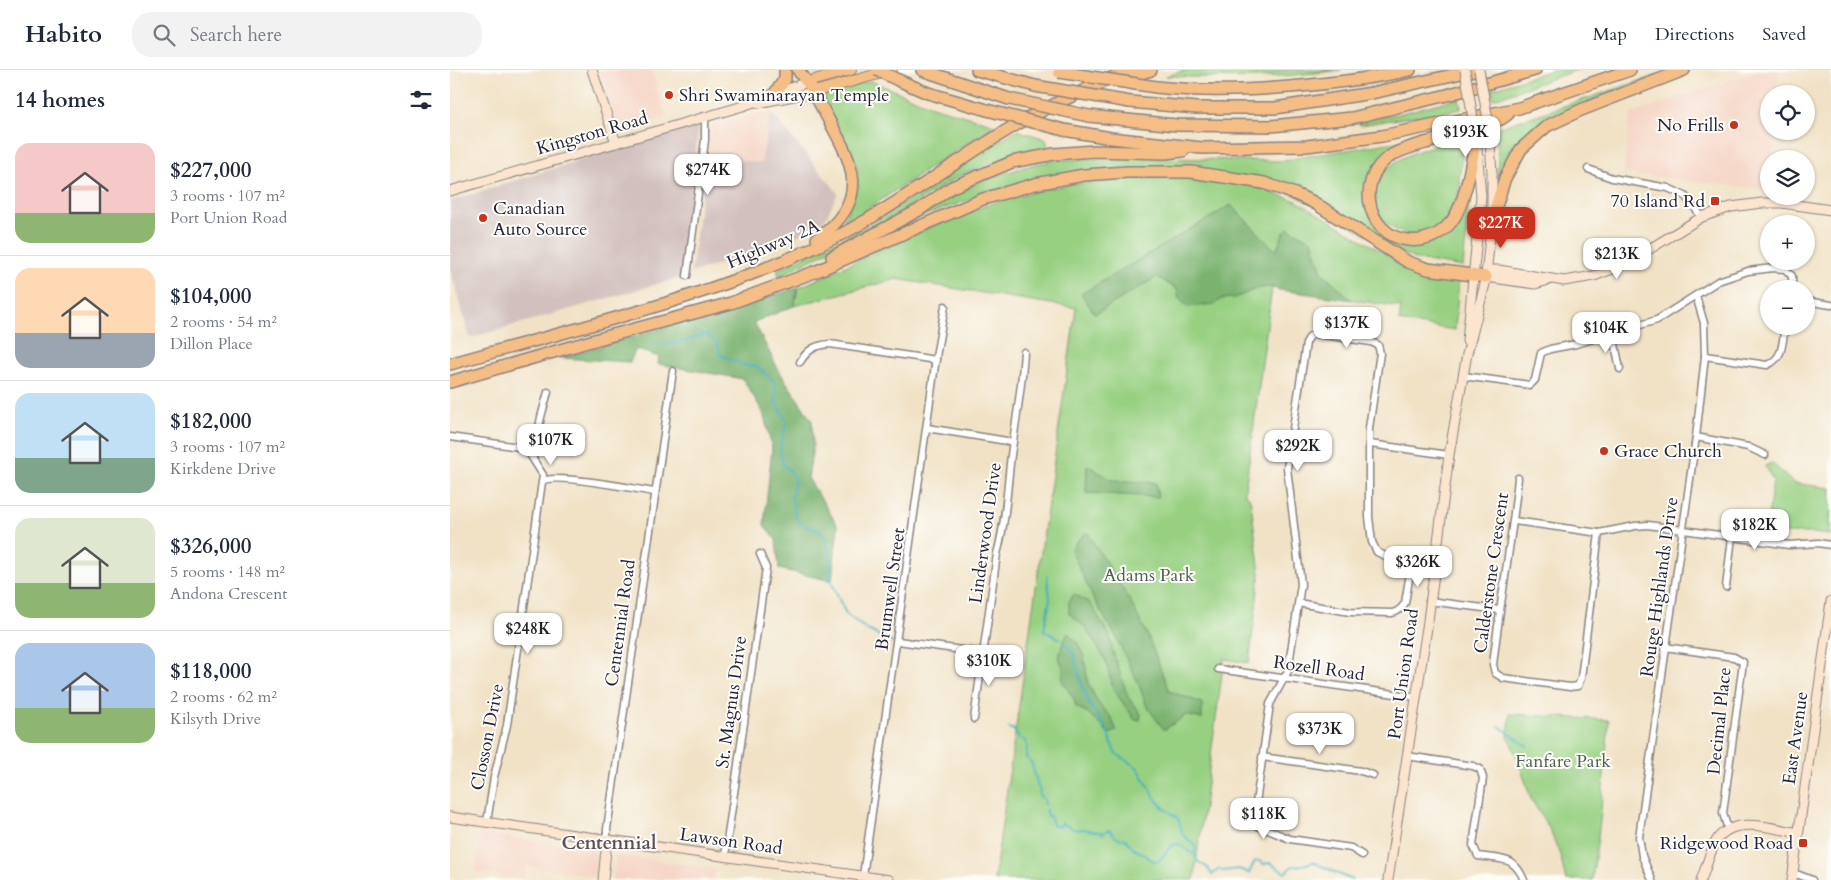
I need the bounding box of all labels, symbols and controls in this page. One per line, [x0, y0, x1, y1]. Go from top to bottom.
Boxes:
search box [132, 12, 482, 57]
text: Habito [25, 18, 102, 51]
icon: search [150, 21, 178, 49]
text: Search here [190, 22, 282, 48]
text: Map [1593, 22, 1627, 47]
text: Directions [1655, 22, 1734, 47]
text: Saved [1762, 22, 1806, 47]
place label: Shri Swaminarayan Temple [679, 83, 890, 108]
map controls [1760, 85, 1815, 335]
button: locate [1760, 85, 1815, 140]
text: 14 homes [15, 86, 105, 115]
icon: filters [407, 86, 435, 114]
marker: Shri Swaminarayan Temple [663, 89, 675, 101]
street label: Kingston Road [533, 106, 651, 161]
place label: No Frills [1657, 113, 1724, 138]
pin: $193K [1431, 116, 1501, 158]
marker: No Frills [1728, 119, 1740, 131]
text: $193K [1443, 121, 1489, 143]
button: layers [1760, 150, 1815, 205]
pin: $274K [673, 154, 743, 196]
text: $227,000 [170, 156, 251, 185]
text: $274K [685, 159, 731, 181]
icon: home [55, 163, 115, 223]
text: 3 rooms · 107 m² [170, 185, 285, 207]
place label: 70 Island Rd [1611, 189, 1705, 214]
marker: 70 Island Rd [1709, 195, 1721, 207]
place label: Canadian Auto Source [493, 196, 588, 242]
pin: $227K [1466, 206, 1536, 249]
text: Port Union Road [170, 207, 287, 229]
marker: Canadian Auto Source [477, 212, 489, 224]
text: $227K [1478, 212, 1524, 234]
street label: Highway 2A [723, 214, 824, 275]
button: + [1760, 215, 1815, 270]
pin: $213K [1582, 238, 1652, 280]
text: $213K [1594, 243, 1640, 265]
button: − [1760, 280, 1815, 335]
text: $104,000 [170, 282, 251, 311]
icon: home [55, 288, 115, 348]
pin: $137K [1312, 306, 1382, 349]
text: 2 rooms · 54 m² [170, 311, 277, 333]
text: $137K [1324, 312, 1370, 334]
pin: $104K [1571, 312, 1641, 354]
text: $104K [1583, 317, 1629, 339]
text: Dillon Place [170, 333, 253, 355]
text: $182,000 [170, 407, 251, 436]
icon: home [55, 413, 115, 473]
pin: $107K [516, 424, 586, 466]
text: $107K [528, 429, 574, 451]
pin: $292K [1263, 430, 1333, 472]
text: $292K [1275, 435, 1321, 457]
text: 3 rooms · 107 m² [170, 436, 285, 458]
place label: Grace Church [1614, 439, 1722, 464]
marker: Grace Church [1598, 445, 1610, 457]
text: Kirkdene Drive [170, 458, 276, 480]
street label: Linderwood Drive [963, 461, 1008, 605]
street label: Calderstone Crescent [1468, 491, 1515, 655]
street label: Rouge Highlands Drive [1634, 495, 1685, 679]
pin: $182K [1720, 508, 1790, 551]
text: $182K [1732, 514, 1778, 536]
street label: Brumwell Street [870, 526, 912, 652]
text: $326,000 [170, 532, 251, 561]
icon: home [55, 538, 115, 598]
pin: $326K [1383, 546, 1453, 588]
text: $326K [1395, 551, 1441, 573]
street label: Centennial Road [599, 557, 642, 688]
text: 5 rooms · 148 m² [170, 561, 285, 583]
park label: Adams Park [1104, 563, 1195, 588]
text: Andona Crescent [170, 583, 287, 605]
street label: Port Union Road [1382, 607, 1425, 741]
pin: $248K [493, 612, 563, 655]
text: $248K [505, 618, 551, 640]
street label: St. Magnus Drive [710, 634, 753, 770]
pin: $310K [954, 644, 1024, 687]
text: $310K [966, 650, 1012, 672]
street label: Rozell Road [1272, 650, 1367, 687]
text: $118,000 [170, 657, 251, 686]
icon: home [55, 663, 115, 723]
street label: Decimal Place [1701, 666, 1738, 776]
street label: Closson Drive [465, 681, 510, 793]
text: 2 rooms · 62 m² [170, 686, 277, 708]
street label: East Avenue [1777, 690, 1814, 786]
text: Kilsyth Drive [170, 708, 261, 730]
pin: $373K [1285, 712, 1355, 755]
text: $373K [1297, 718, 1343, 740]
park label: Fanfare Park [1515, 749, 1611, 774]
pin: $118K [1229, 798, 1299, 840]
text: $118K [1241, 803, 1287, 825]
street label: Lawson Road [678, 822, 784, 861]
district label: Centennial [561, 830, 657, 856]
place label: Ridgewood Road [1660, 831, 1793, 856]
marker: Ridgewood Road [1797, 837, 1809, 849]

